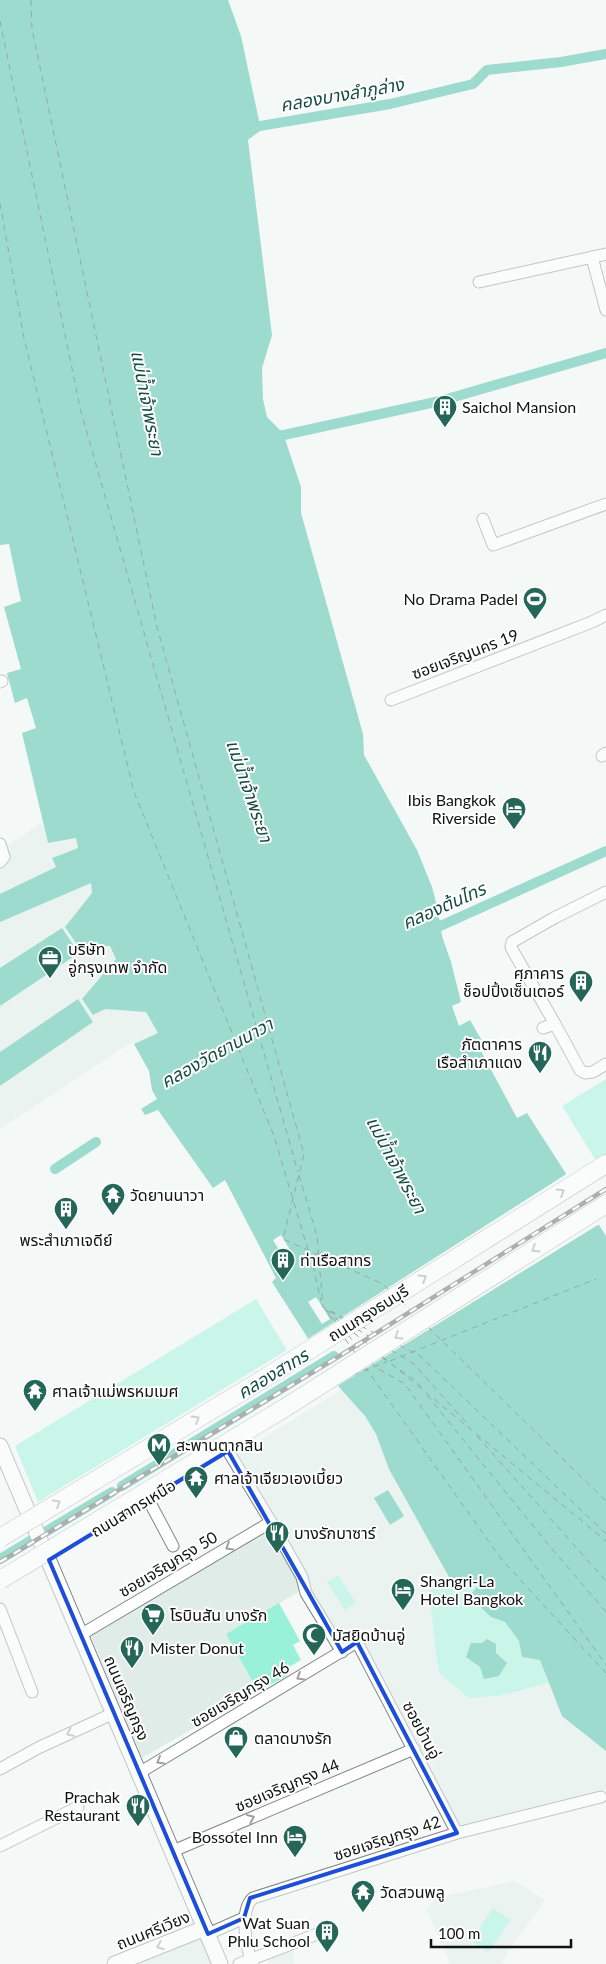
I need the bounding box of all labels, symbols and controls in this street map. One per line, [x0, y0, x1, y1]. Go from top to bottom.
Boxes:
water label: คลองบางลำภูล่าง [278, 72, 407, 117]
water label: แม่น้ำเจ้าพระยา [127, 348, 170, 458]
building icon: Saichol Mansion [432, 394, 458, 428]
place label: Saichol Mansion [462, 397, 576, 416]
sports icon: No Drama Padel [522, 586, 548, 620]
place label: No Drama Padel [404, 589, 518, 608]
street label: ซอยเจริญนคร 19 [409, 624, 521, 683]
water label: แม่น้ำเจ้าพระยา [222, 736, 279, 845]
place label: Ibis Bangkok Riverside [408, 790, 497, 827]
hotel icon: Ibis Bangkok Riverside [501, 796, 527, 830]
water label: คลองต้นไทร [398, 876, 490, 933]
place label: บริษัท อู่กรุงเทพ จำกัด [68, 939, 167, 977]
office icon: บริษัท อู่กรุงเทพ จำกัด [37, 945, 63, 979]
place label: ศุภาคาร ช็อปปิ้งเซ็นเตอร์ [463, 963, 565, 1000]
building icon: ศุภาคาร ช็อปปิ้งเซ็นเตอร์ [568, 969, 594, 1003]
water label: คลองวัดยานนาวา [157, 1012, 277, 1092]
place label: ภัตตาคาร เรือสำเภาแดง [437, 1034, 522, 1071]
restaurant icon: ภัตตาคาร เรือสำเภาแดง [527, 1040, 553, 1074]
water label: แม่น้ำเจ้าพระยา [362, 1112, 433, 1217]
temple icon: วัดยานนาวา [100, 1182, 126, 1216]
place label: วัดยานนาวา [130, 1185, 204, 1204]
one-way arrow [555, 1189, 564, 1198]
building icon: พระสำเภาเจดีย์ [53, 1196, 79, 1230]
place label: พระสำเภาเจดีย์ [20, 1230, 113, 1249]
one-way arrow [532, 1243, 541, 1253]
building icon: ท่าเรือสาทร [270, 1247, 296, 1281]
place label: ท่าเรือสาทร [300, 1250, 371, 1269]
one-way arrow [417, 1275, 426, 1285]
street label: ถนนกรุงธนบุรี [324, 1280, 412, 1346]
one-way arrow [394, 1330, 404, 1339]
water label: คลองสาทร [233, 1343, 313, 1403]
temple icon: ศาลเจ้าแม่พรหมเมศ [22, 1378, 48, 1412]
place label: ศาลเจ้าแม่พรหมเมศ [52, 1381, 179, 1400]
one-way arrow [190, 1416, 199, 1426]
metro station icon: สะพานตากสิน [146, 1432, 172, 1466]
place label: สะพานตากสิน [176, 1435, 263, 1454]
temple icon: ศาลเจ้าเจียวเองเบี้ยว [183, 1465, 209, 1499]
place label: ศาลเจ้าเจียวเองเบี้ยว [214, 1467, 343, 1487]
street label: ถนนสาทรเหนือ [87, 1475, 179, 1540]
one-way arrow [51, 1500, 60, 1510]
restaurant icon: บางรักบาซาร์ [264, 1520, 290, 1554]
place label: บางรักบาซาร์ [294, 1523, 376, 1542]
street label: ซอยเจริญกรุง 50 [115, 1527, 221, 1601]
one-way arrow [226, 1540, 235, 1550]
place label: Shangri-La Hotel Bangkok [420, 1571, 524, 1608]
hotel icon: Shangri-La Hotel Bangkok [390, 1577, 416, 1611]
supermarket icon: โรบินสัน บางรัก [140, 1602, 166, 1636]
place label: โรบินสัน บางรัก [170, 1605, 267, 1624]
mosque icon: มัสยิดบ้านอู่ [301, 1622, 327, 1656]
place label: มัสยิดบ้านอู่ [332, 1625, 406, 1645]
restaurant icon: Mister Donut [119, 1635, 145, 1669]
place label: Mister Donut [150, 1638, 244, 1657]
street label: ถนนเจริญกรุง [100, 1652, 154, 1744]
street label: ซอยเจริญกรุง 46 [187, 1657, 293, 1731]
one-way arrow [296, 1671, 305, 1681]
street label: ซอยบ้านอู่ [398, 1698, 446, 1762]
shop icon: ตลาดบางรัก [223, 1725, 249, 1759]
one-way arrow [66, 1727, 75, 1738]
place label: ตลาดบางรัก [254, 1728, 332, 1747]
one-way arrow [157, 1754, 166, 1764]
street label: ซอยเจริญกรุง 44 [232, 1754, 342, 1816]
place label: Prachak Restaurant [44, 1787, 121, 1824]
restaurant icon: Prachak Restaurant [125, 1793, 151, 1827]
street label: ซอยเจริญกรุง 42 [331, 1811, 443, 1865]
one-way arrow [246, 1814, 254, 1824]
hotel icon: Bossotel Inn [282, 1824, 308, 1858]
place label: Bossotel Inn [192, 1827, 278, 1846]
temple icon: วัดสวนพลู [350, 1879, 376, 1913]
place label: วัดสวนพลู [380, 1882, 445, 1902]
street label: ถนนศรีเวียง [113, 1906, 192, 1953]
place label: Wat Suan Phlu School [228, 1913, 310, 1950]
scale bar [431, 1916, 571, 1948]
building icon: Wat Suan Phlu School [314, 1919, 340, 1953]
text: 100 m [438, 1924, 480, 1942]
one-way arrow [156, 1940, 165, 1950]

